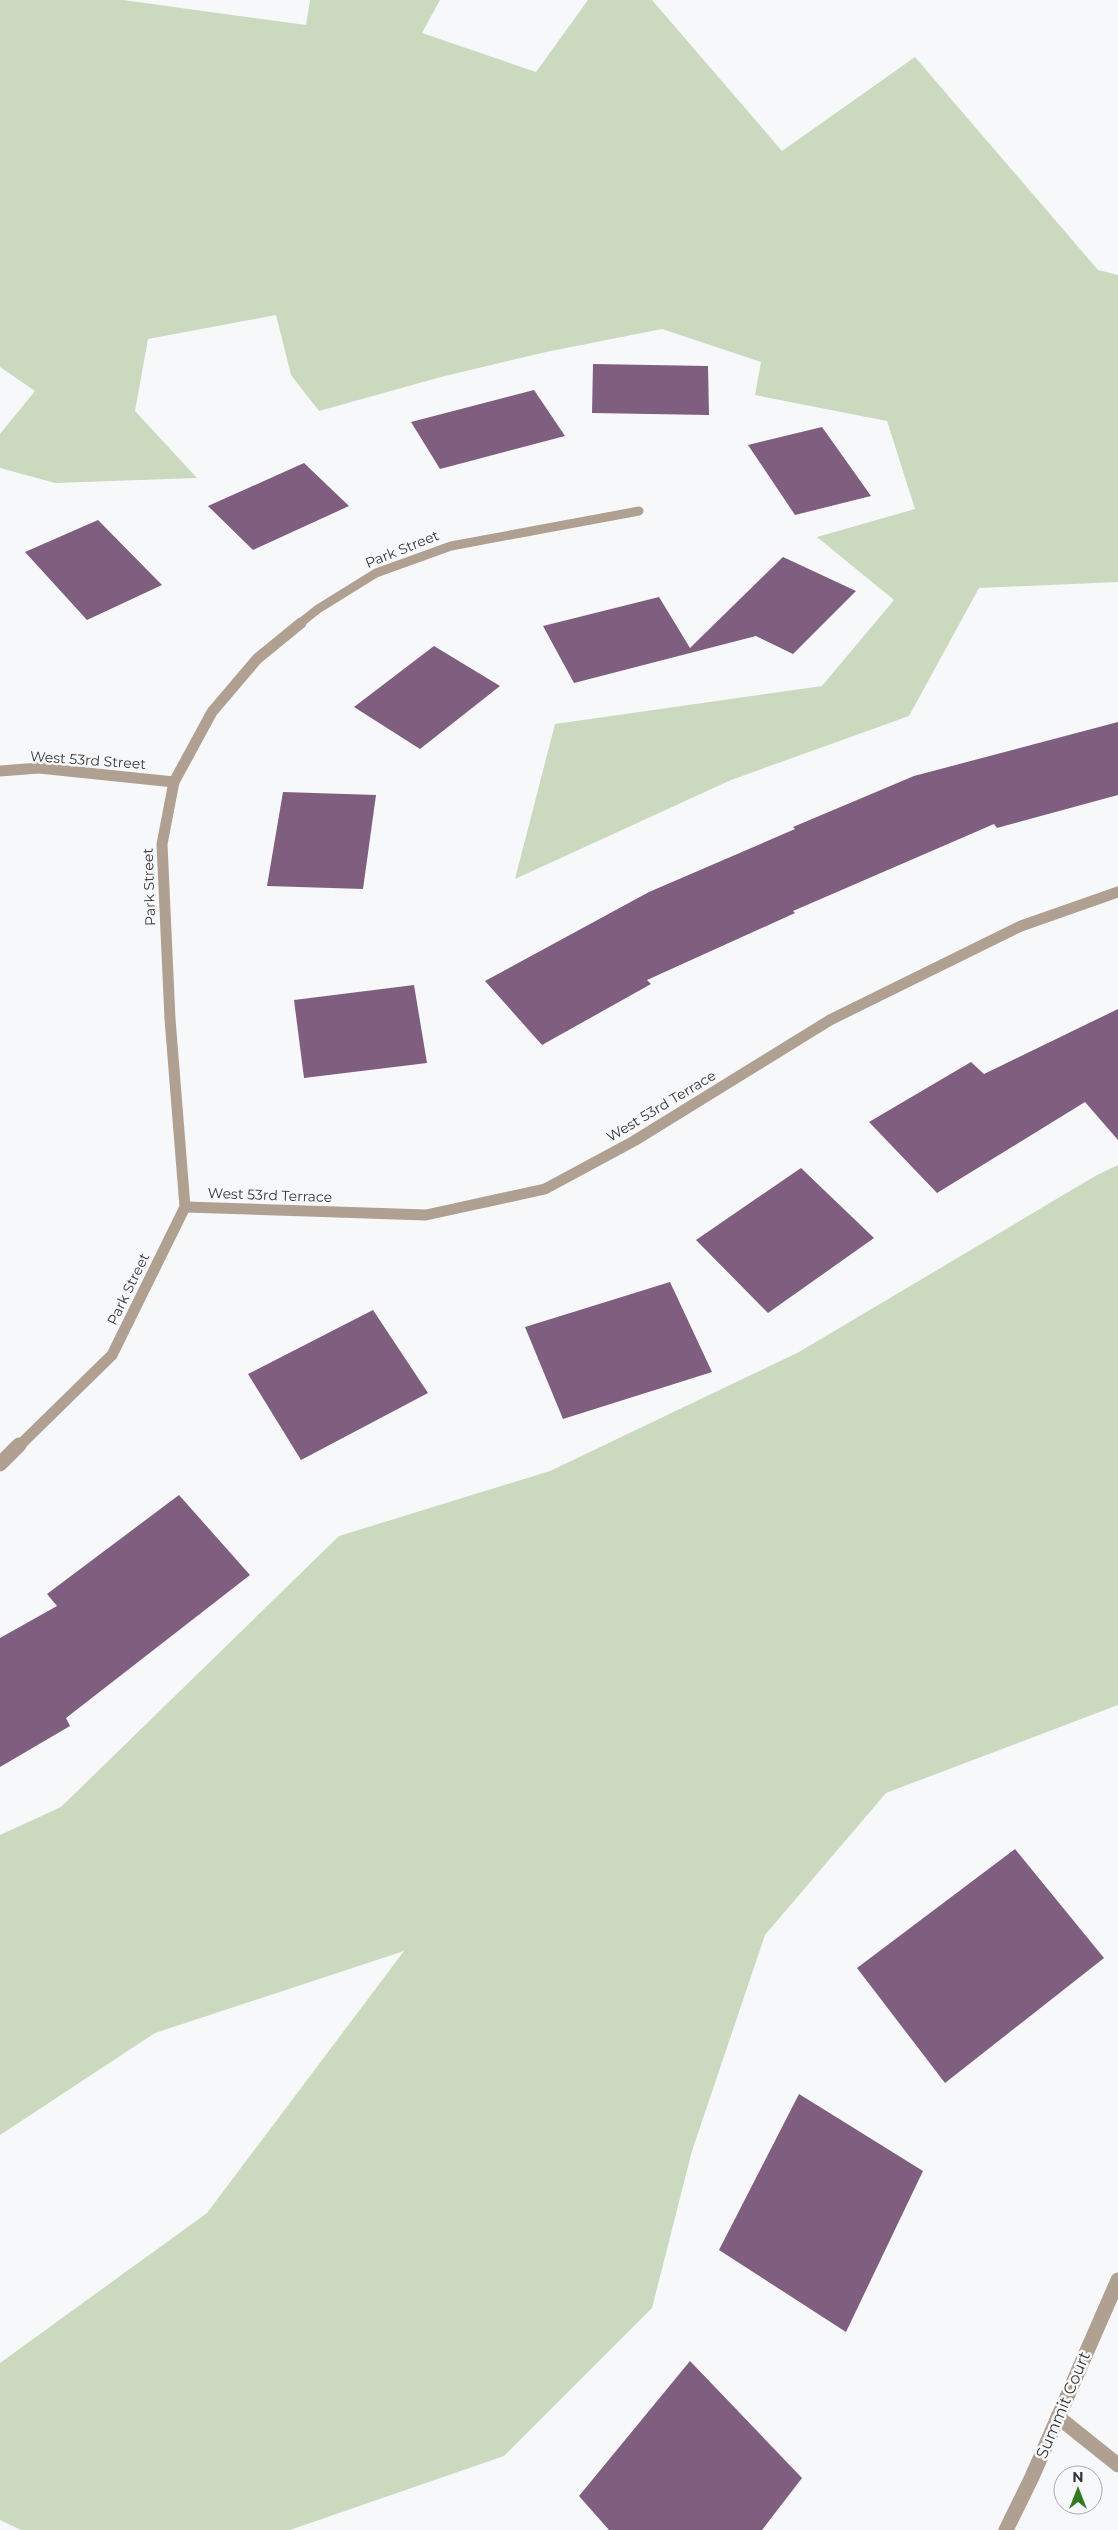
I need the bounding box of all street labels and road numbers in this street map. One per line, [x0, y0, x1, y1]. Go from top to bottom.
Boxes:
street label: Park Street [362, 526, 442, 572]
street label: West 53rd Street [29, 747, 147, 773]
street label: Park Street [139, 847, 159, 926]
street label: West 53rd Terrace [603, 1066, 719, 1146]
street label: West 53rd Terrace [207, 1184, 333, 1206]
street label: Park Street [103, 1250, 153, 1328]
street label: Summit Court [1032, 2348, 1094, 2461]

